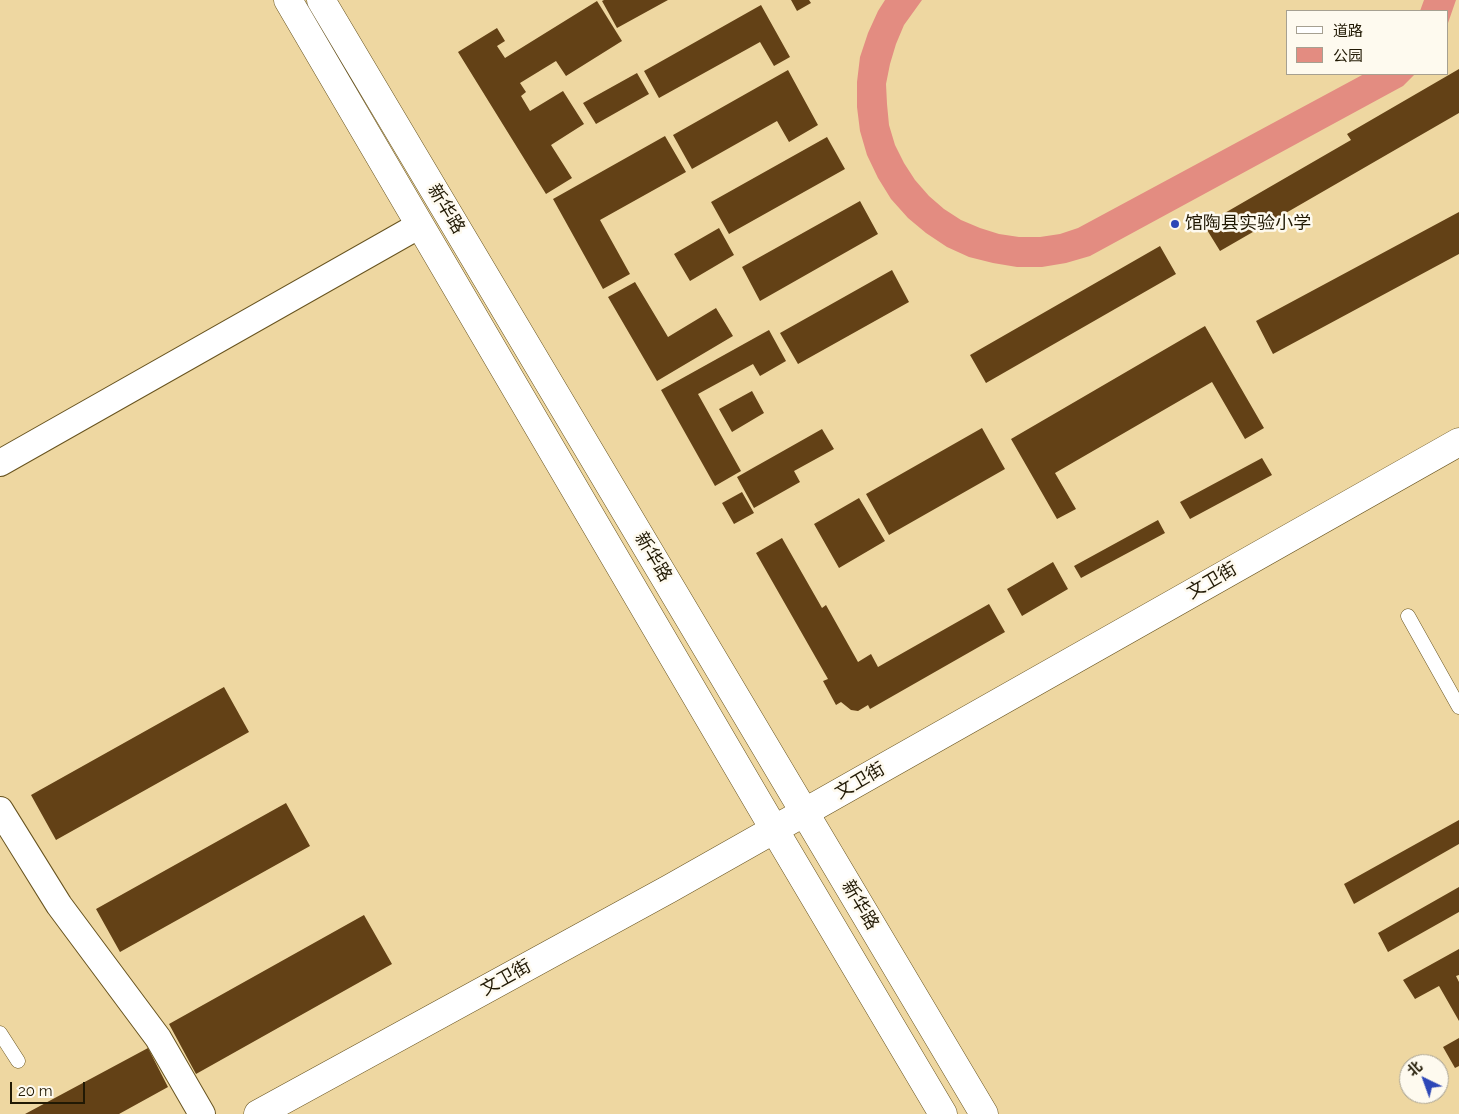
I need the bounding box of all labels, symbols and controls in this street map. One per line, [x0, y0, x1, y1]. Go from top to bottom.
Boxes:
legend [1286, 10, 1449, 75]
text: 道路 [1333, 22, 1363, 40]
text: 公园 [1333, 47, 1363, 65]
street label: 新华路 [423, 180, 469, 238]
place label: 馆陶县实验小学 [1185, 213, 1311, 235]
marker: 馆陶县实验小学 [1169, 218, 1181, 230]
street label: 新华路 [630, 528, 676, 586]
street label: 文卫街 [1183, 558, 1241, 604]
street label: 文卫街 [831, 758, 889, 804]
street label: 新华路 [837, 876, 883, 934]
street label: 文卫街 [477, 955, 535, 1001]
north arrow [1399, 1054, 1449, 1104]
text: 北 [1404, 1058, 1425, 1079]
scale bar [12, 1072, 88, 1104]
text: 20 m [18, 1082, 53, 1100]

